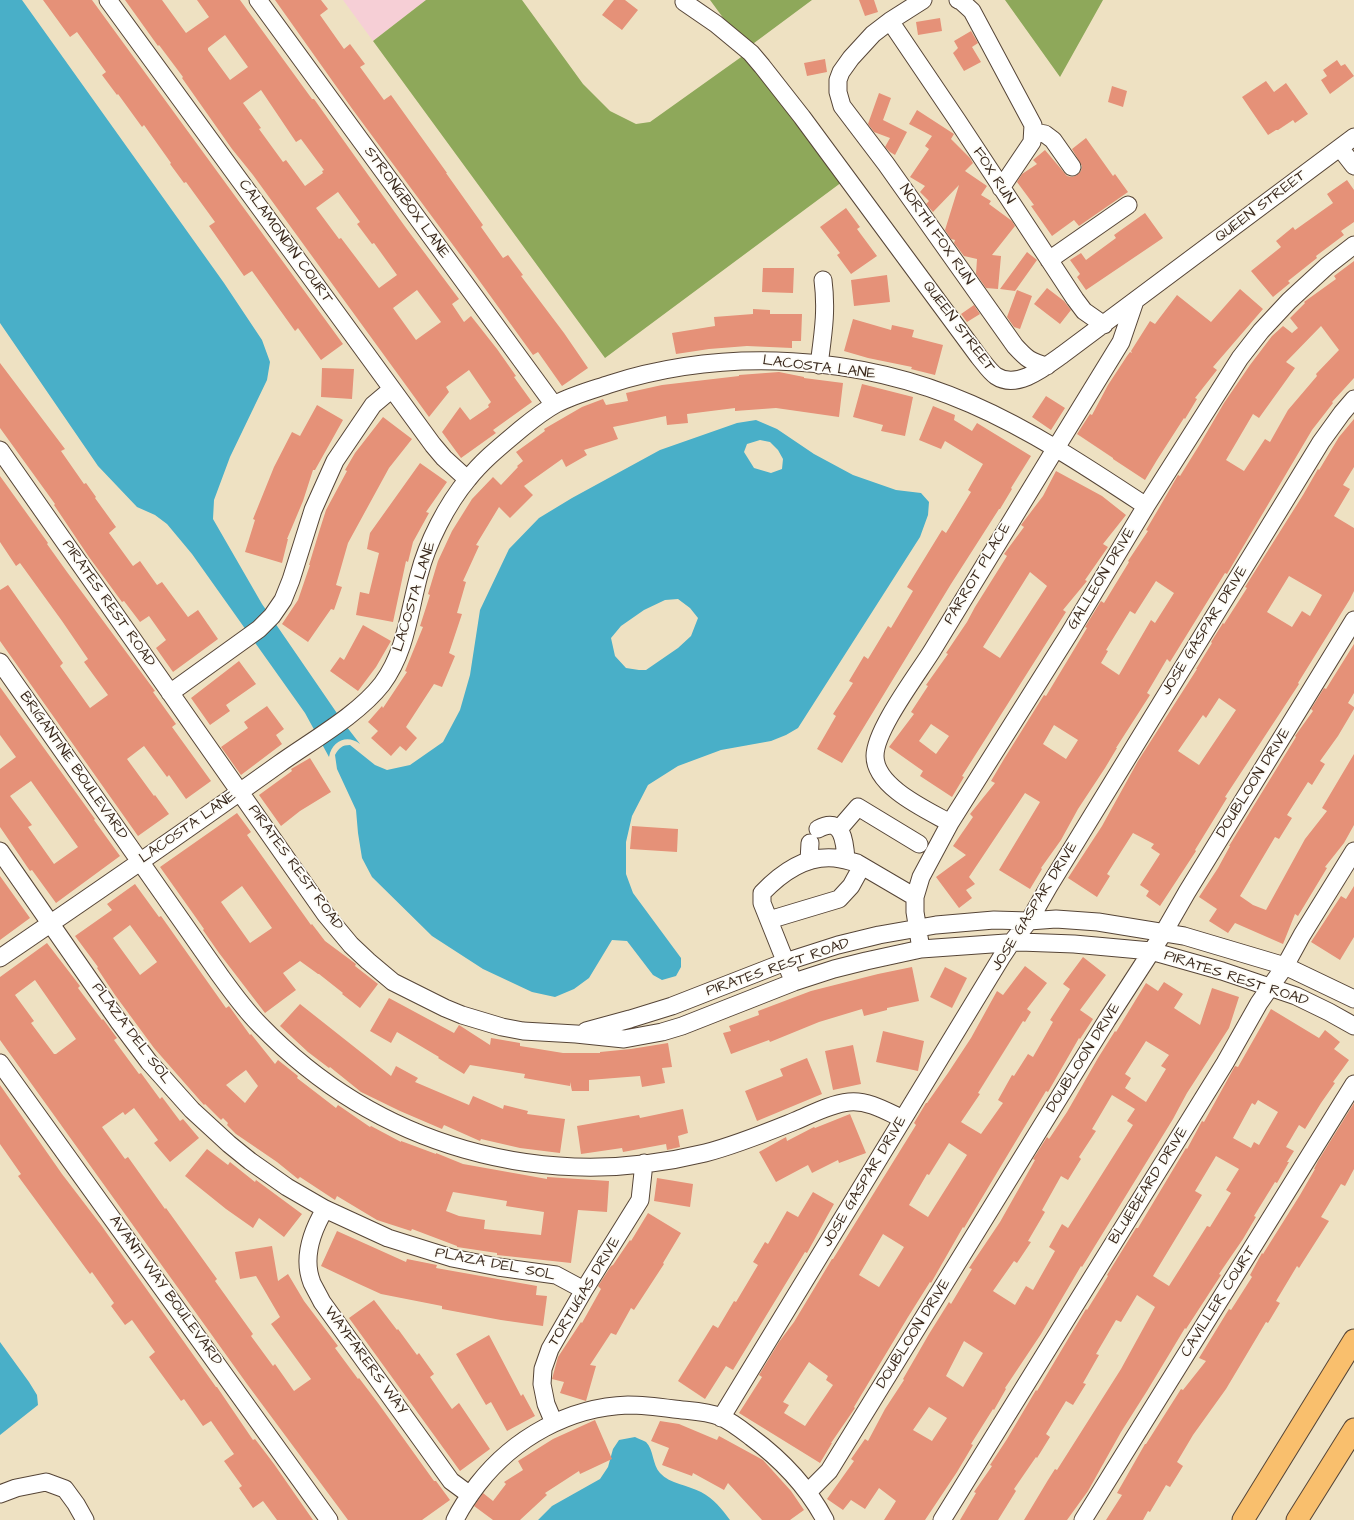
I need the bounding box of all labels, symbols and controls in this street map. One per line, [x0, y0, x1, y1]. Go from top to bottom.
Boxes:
street label: STRONGBOX LANE [359, 144, 453, 262]
street label: FOX RUN [968, 144, 1018, 208]
street label: QUEEN STREET [1212, 167, 1310, 247]
street label: CALAMONDIN COURT [234, 177, 336, 307]
street label: NORTH FOX RUN [895, 181, 977, 289]
street label: QUEEN STREET [918, 278, 998, 376]
street label: LACOSTA LANE [762, 352, 876, 384]
street label: PARROT PLACE [941, 520, 1015, 628]
street label: GALLEON DRIVE [1064, 525, 1140, 633]
street label: PIRATES REST ROAD [57, 537, 159, 671]
street label: LACOSTA LANE [390, 540, 440, 654]
street label: JOSE GASPAR DRIVE [1158, 563, 1252, 699]
street label: BRIGANTINE BOULEVARD [15, 688, 131, 844]
street label: DOUBLOON DRIVE [1213, 725, 1295, 841]
street label: LACOSTA LANE [136, 788, 240, 868]
street label: PIRATES REST ROAD [243, 802, 347, 934]
street label: JOSE GASPAR DRIVE [988, 839, 1082, 975]
street label: PIRATES REST ROAD [704, 935, 852, 1001]
street label: PIRATES REST ROAD [1162, 947, 1310, 1011]
street label: PLAZA DEL SOL [87, 980, 175, 1088]
street label: DOUBLOON DRIVE [1043, 1000, 1125, 1116]
street label: JOSE GASPAR DRIVE [819, 1114, 911, 1250]
street label: BLUEBEARD DRIVE [1106, 1124, 1192, 1248]
street label: AVANTI WAY BOULEVARD [104, 1212, 226, 1370]
street label: TORTUGAS DRIVE [545, 1234, 625, 1350]
street label: CAVILLER COURT [1178, 1243, 1260, 1361]
street label: PLAZA DEL SOL [433, 1245, 557, 1285]
street label: DOUBLOON DRIVE [873, 1276, 955, 1392]
street label: WAYFARERS WAY [320, 1303, 410, 1419]

